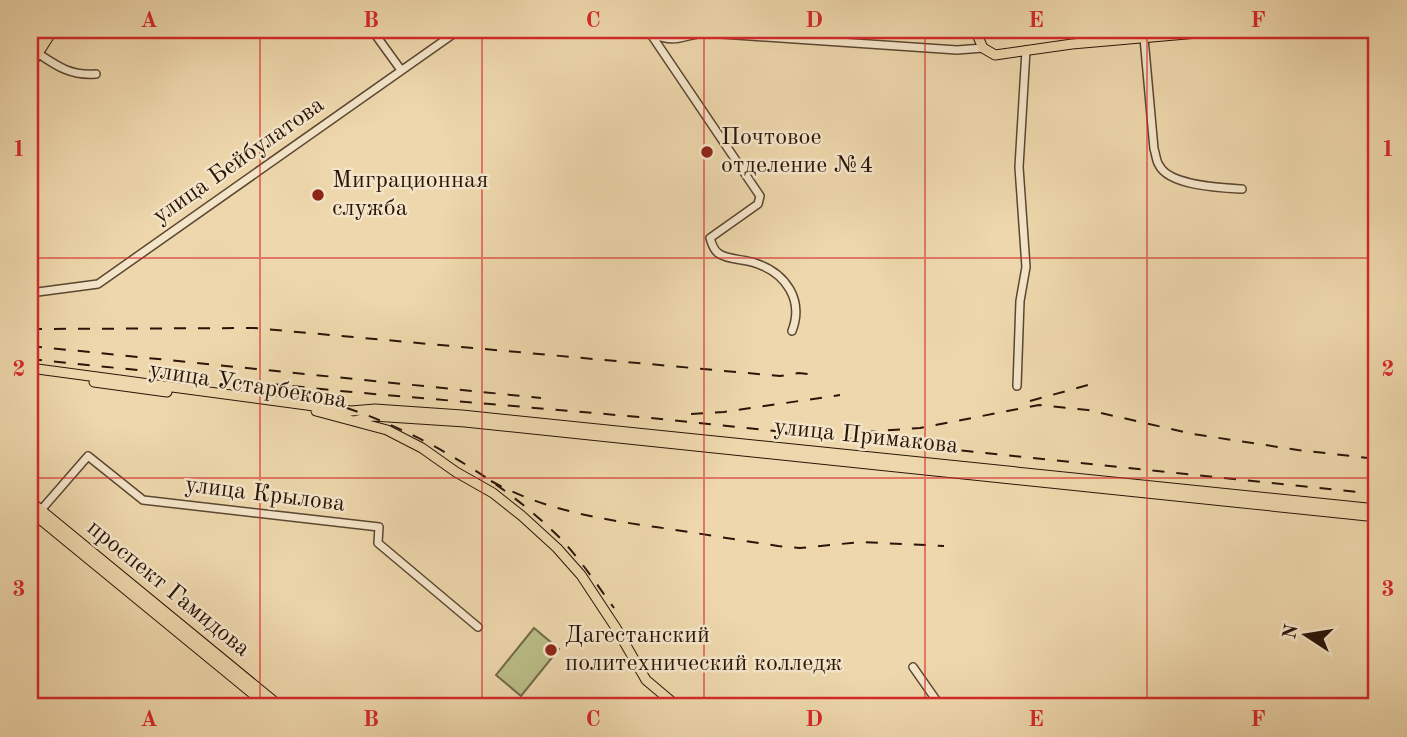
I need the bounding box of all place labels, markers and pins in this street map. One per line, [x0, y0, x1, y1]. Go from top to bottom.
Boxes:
place label: Почтовое отделение №4 [721, 126, 874, 178]
marker: Почтовое отделение №4 [699, 144, 715, 160]
place label: Миграционная служба [332, 169, 488, 221]
marker: Миграционная служба [310, 187, 326, 203]
place label: Дагестанский политехнический колледж [565, 624, 842, 676]
marker: Дагестанский политехнический колледж [543, 642, 559, 658]

